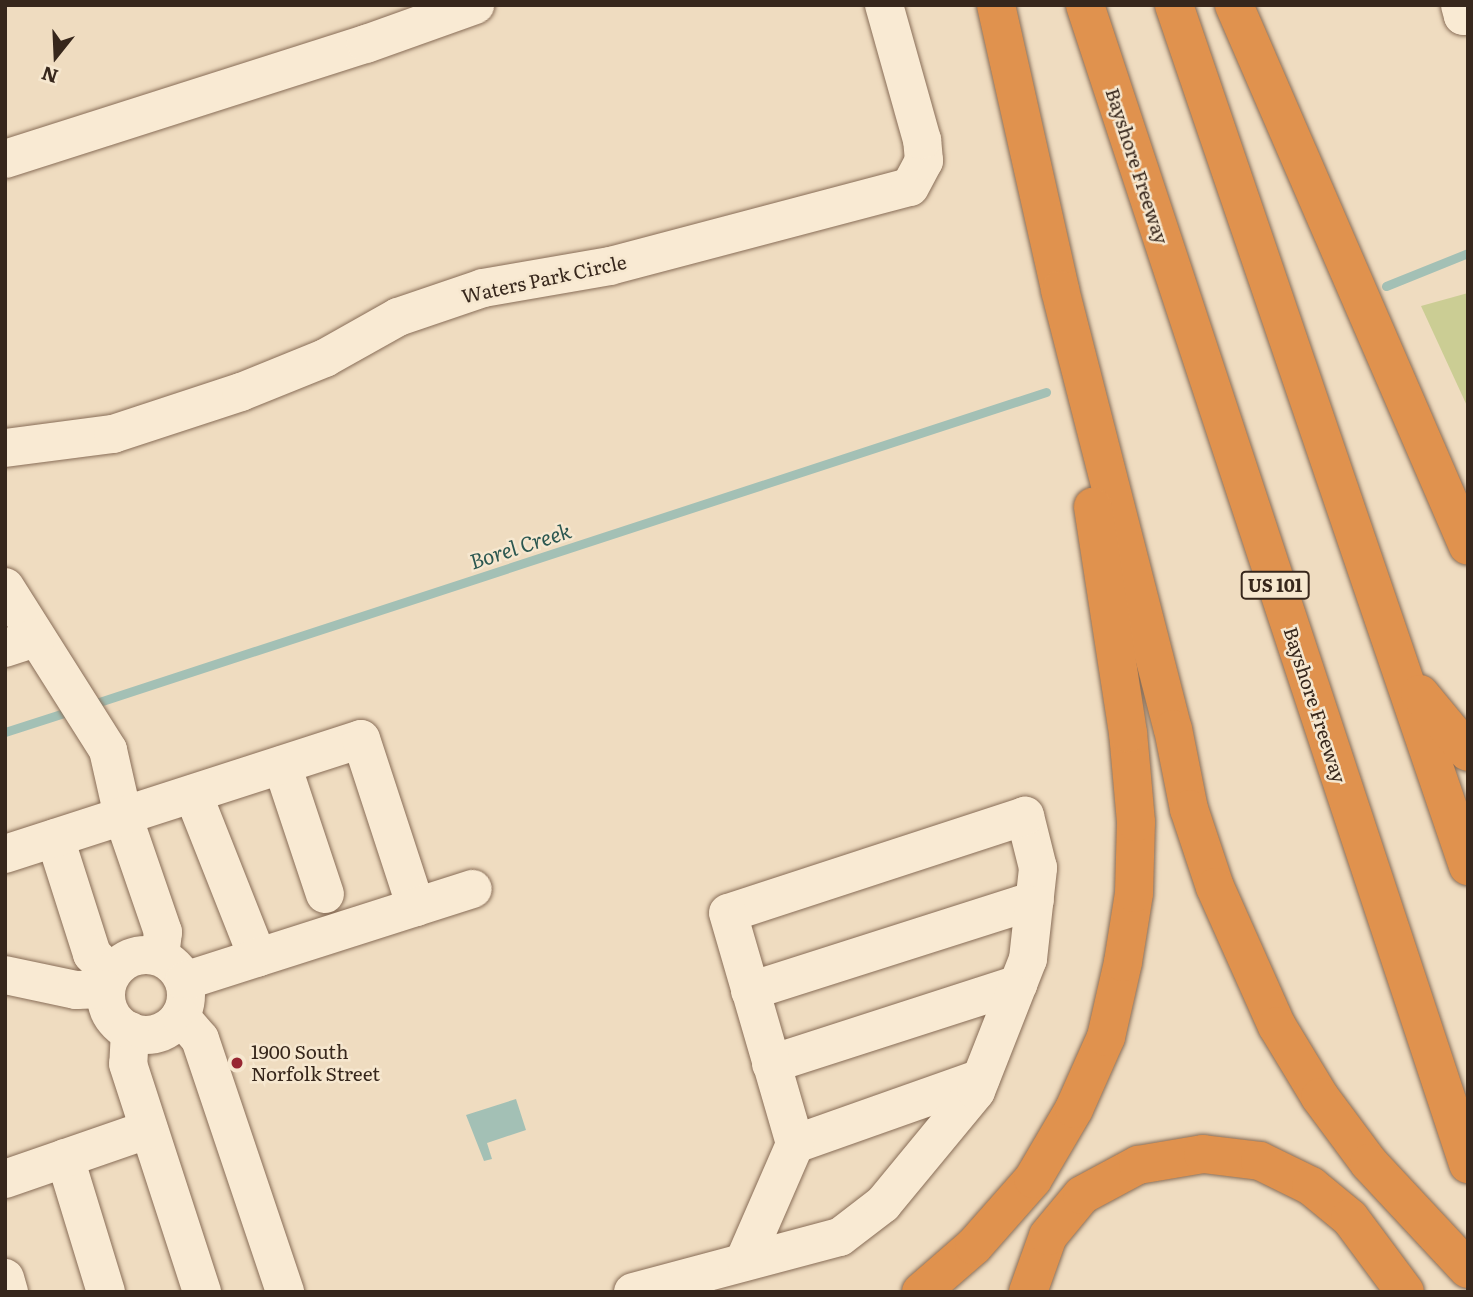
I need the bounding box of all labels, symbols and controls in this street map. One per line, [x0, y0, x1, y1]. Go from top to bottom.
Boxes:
north arrow [21, 21, 91, 91]
text: N [38, 60, 61, 92]
street label: Bayshore Freeway [1101, 85, 1173, 247]
street label: Waters Park Circle [459, 250, 629, 308]
water label: Borel Creek [466, 517, 574, 573]
road number: US 101 [1240, 570, 1310, 600]
street label: Bayshore Freeway [1279, 624, 1351, 786]
place label: 1900 South Norfolk Street [251, 1041, 380, 1085]
marker: 1900 South Norfolk Street [229, 1055, 245, 1071]

